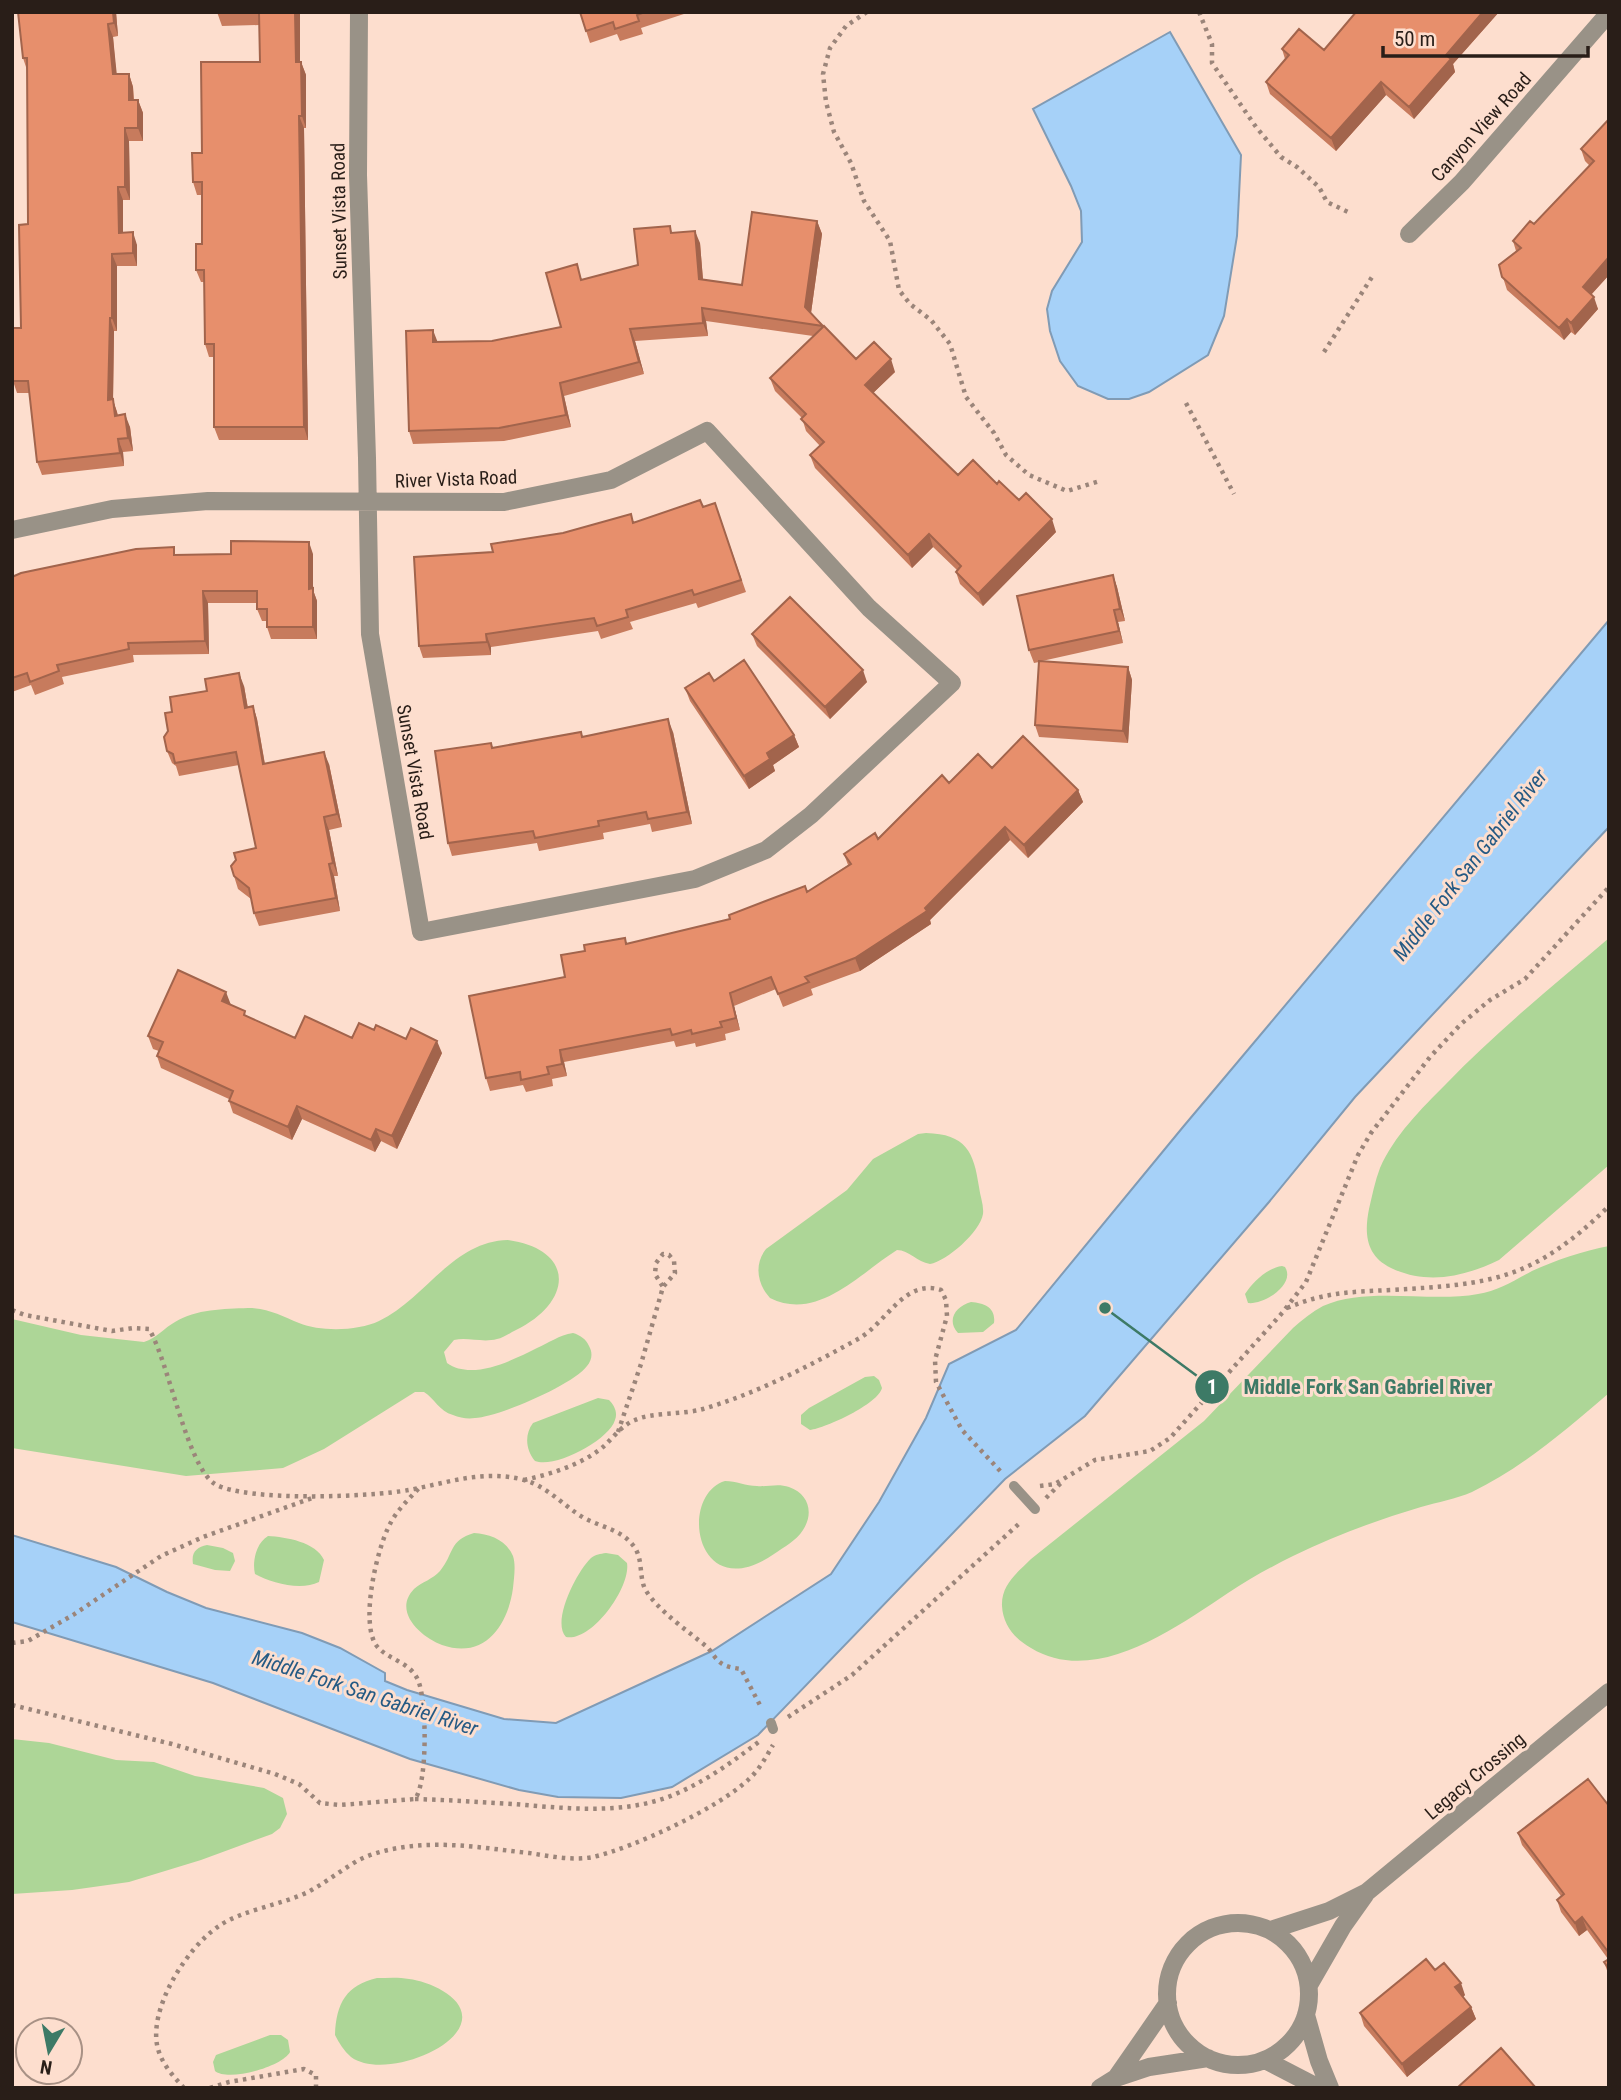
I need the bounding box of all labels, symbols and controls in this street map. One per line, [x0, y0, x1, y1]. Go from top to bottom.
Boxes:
scale bar [1383, 14, 1588, 58]
text: 50 m [1394, 27, 1435, 51]
street label: Canyon View Road [1426, 68, 1536, 186]
street label: Sunset Vista Road [326, 142, 352, 280]
street label: River Vista Road [394, 465, 518, 493]
street label: Sunset Vista Road [392, 703, 438, 841]
water label: Middle Fork San Gabriel River [1388, 764, 1553, 965]
callout: Middle Fork San Gabriel River [1195, 1366, 1506, 1408]
text: 1 [1207, 1375, 1217, 1399]
text: Middle Fork San Gabriel River [1244, 1375, 1492, 1399]
water label: Middle Fork San Gabriel River [249, 1645, 482, 1741]
street label: Legacy Crossing [1420, 1727, 1530, 1825]
north arrow [14, 2016, 84, 2086]
text: N [38, 2055, 54, 2080]

